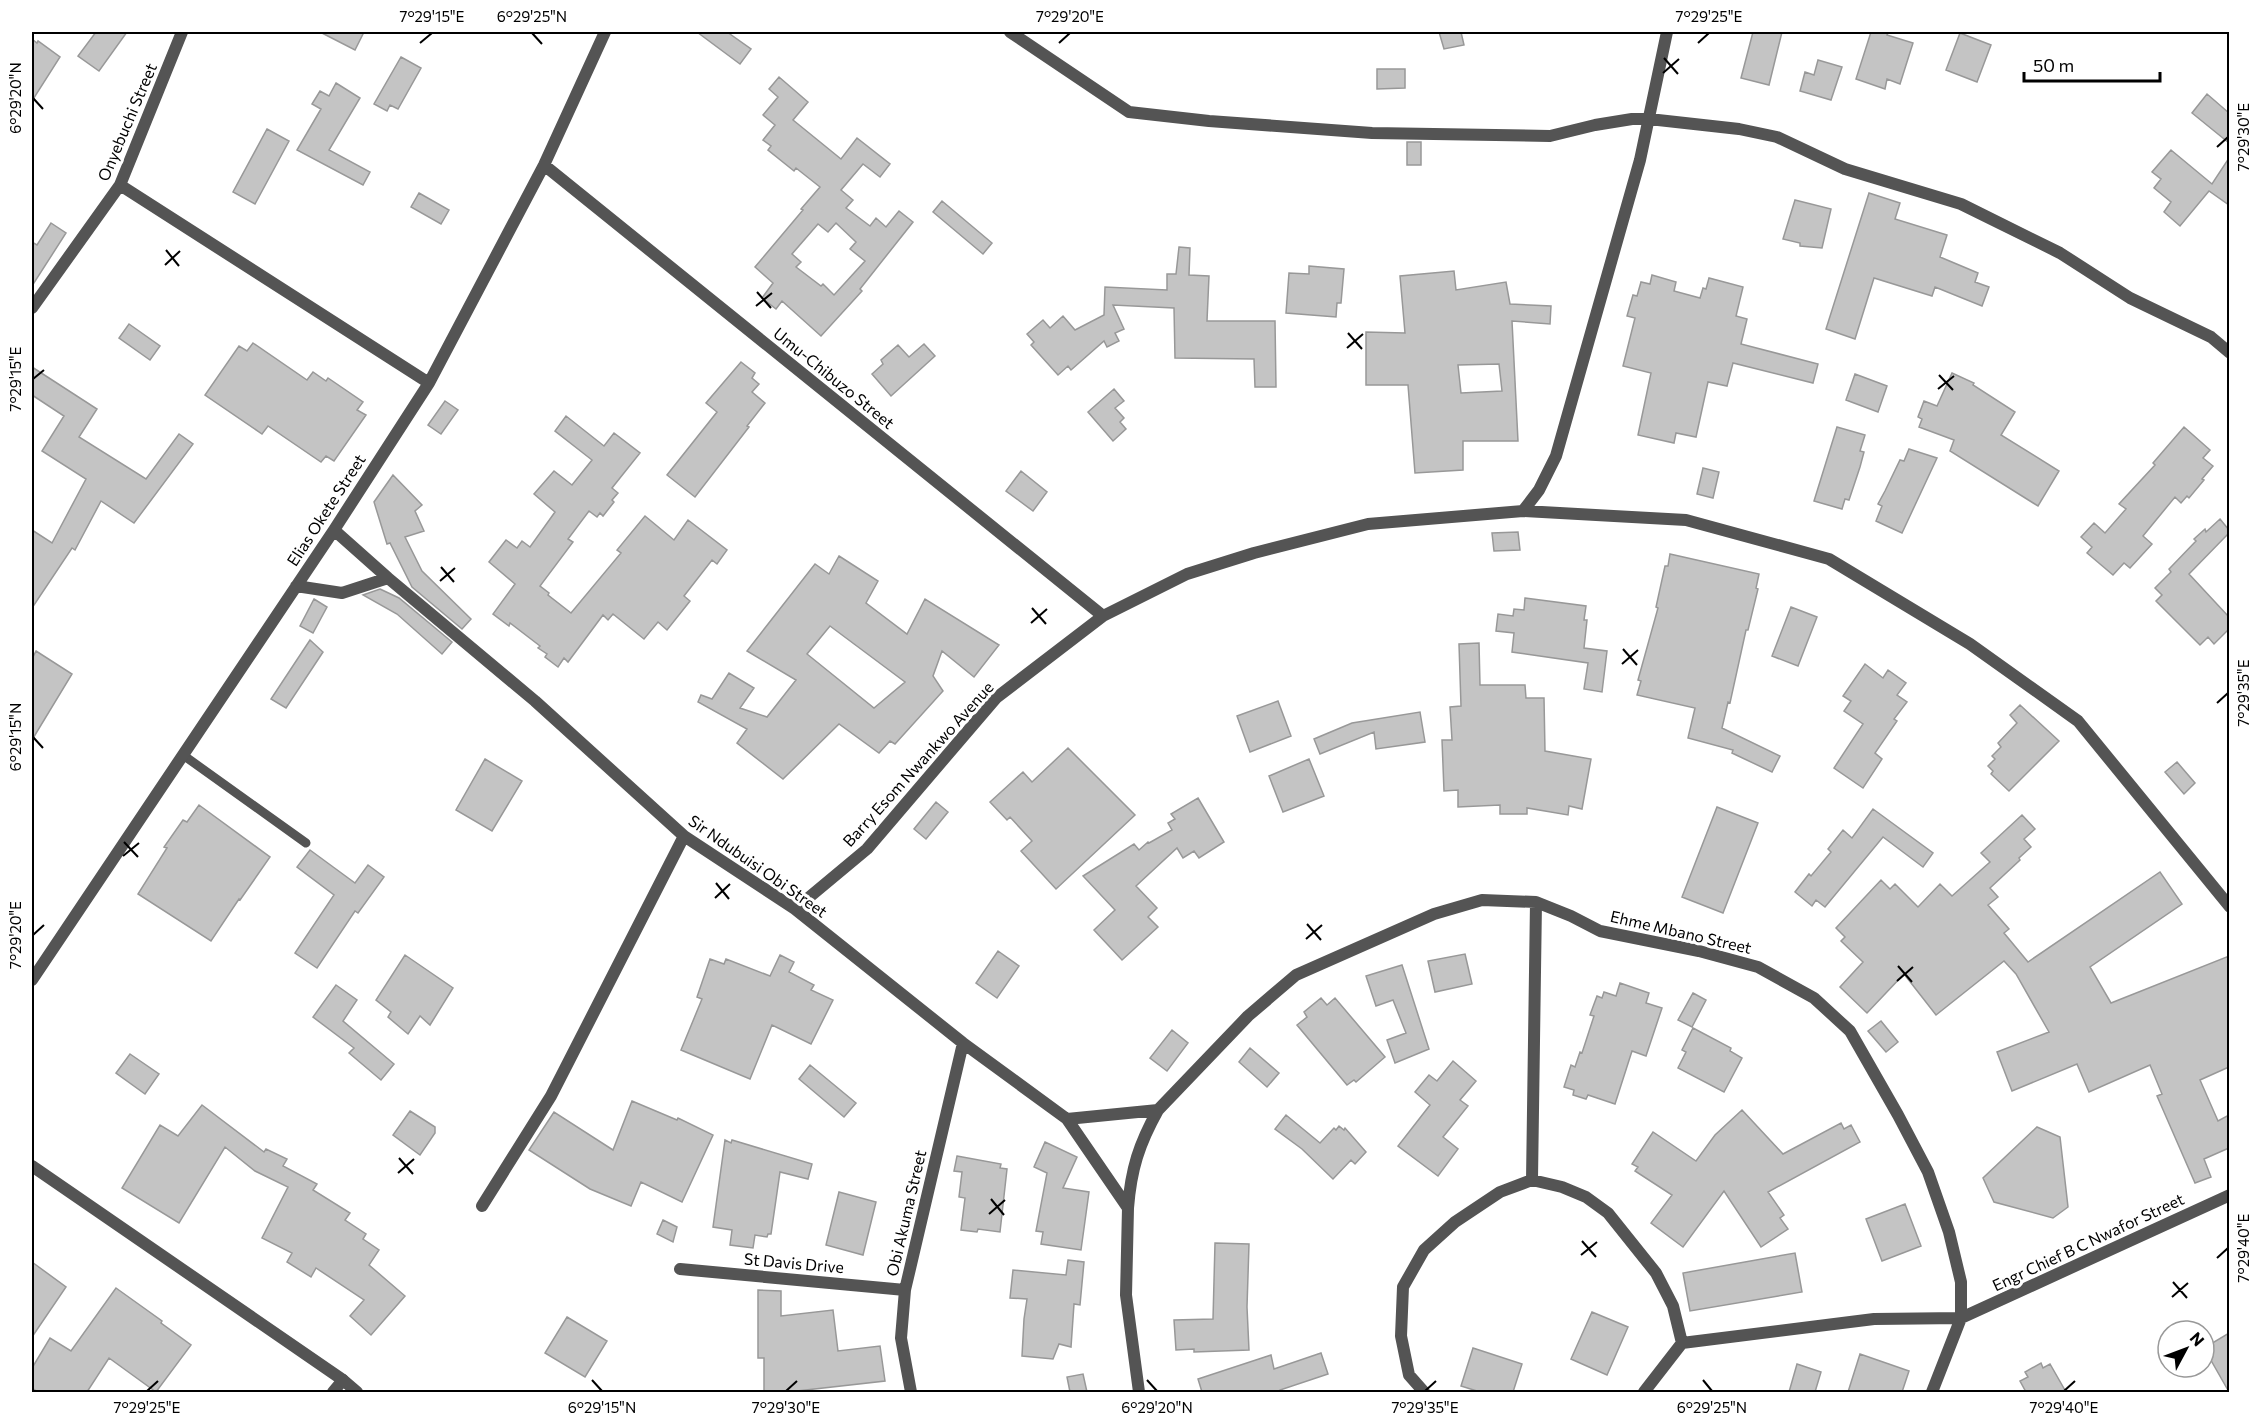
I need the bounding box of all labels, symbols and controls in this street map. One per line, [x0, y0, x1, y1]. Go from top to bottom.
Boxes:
text: 7°29'15"E [399, 7, 465, 25]
text: 6°29'25"N [497, 7, 567, 25]
text: 7°29'20"E [1036, 7, 1104, 25]
text: 7°29'25"E [1676, 7, 1743, 25]
scale bar [2024, 45, 2160, 83]
text: 50 m [2033, 54, 2074, 76]
street label: Onyebuchi Street [93, 60, 160, 184]
text: 6°29'20"N [6, 62, 24, 134]
text: 7°29'30"E [2234, 103, 2252, 171]
street label: Umu-Chibuzo Street [770, 323, 899, 432]
text: 7°29'15"E [6, 346, 24, 412]
street label: Elias Okete Street [282, 450, 369, 569]
text: 7°29'35"E [2234, 659, 2252, 727]
street label: Barry Esom Nwankwo Avenue [838, 677, 997, 850]
text: 6°29'15"N [6, 703, 24, 771]
street label: Sir Ndubuisi Obi Street [685, 810, 832, 921]
text: 7°29'20"E [6, 901, 24, 969]
street label: Ehme Mbano Street [1609, 906, 1754, 957]
street label: Obi Akuma Street [882, 1147, 929, 1278]
street label: Engr Chief B C Nwafor Street [1989, 1189, 2187, 1294]
text: 7°29'40"E [2234, 1214, 2252, 1282]
street label: St Davis Drive [743, 1249, 845, 1276]
north arrow [2156, 1319, 2216, 1379]
text: N [2187, 1328, 2209, 1350]
text: 7°29'25"E [114, 1398, 181, 1416]
text: 6°29'15"N [568, 1398, 636, 1416]
text: 7°29'30"E [752, 1398, 820, 1416]
text: 6°29'20"N [1121, 1398, 1193, 1416]
text: 7°29'35"E [1391, 1398, 1459, 1416]
text: 6°29'25"N [1677, 1398, 1747, 1416]
text: 7°29'40"E [2030, 1398, 2098, 1416]

